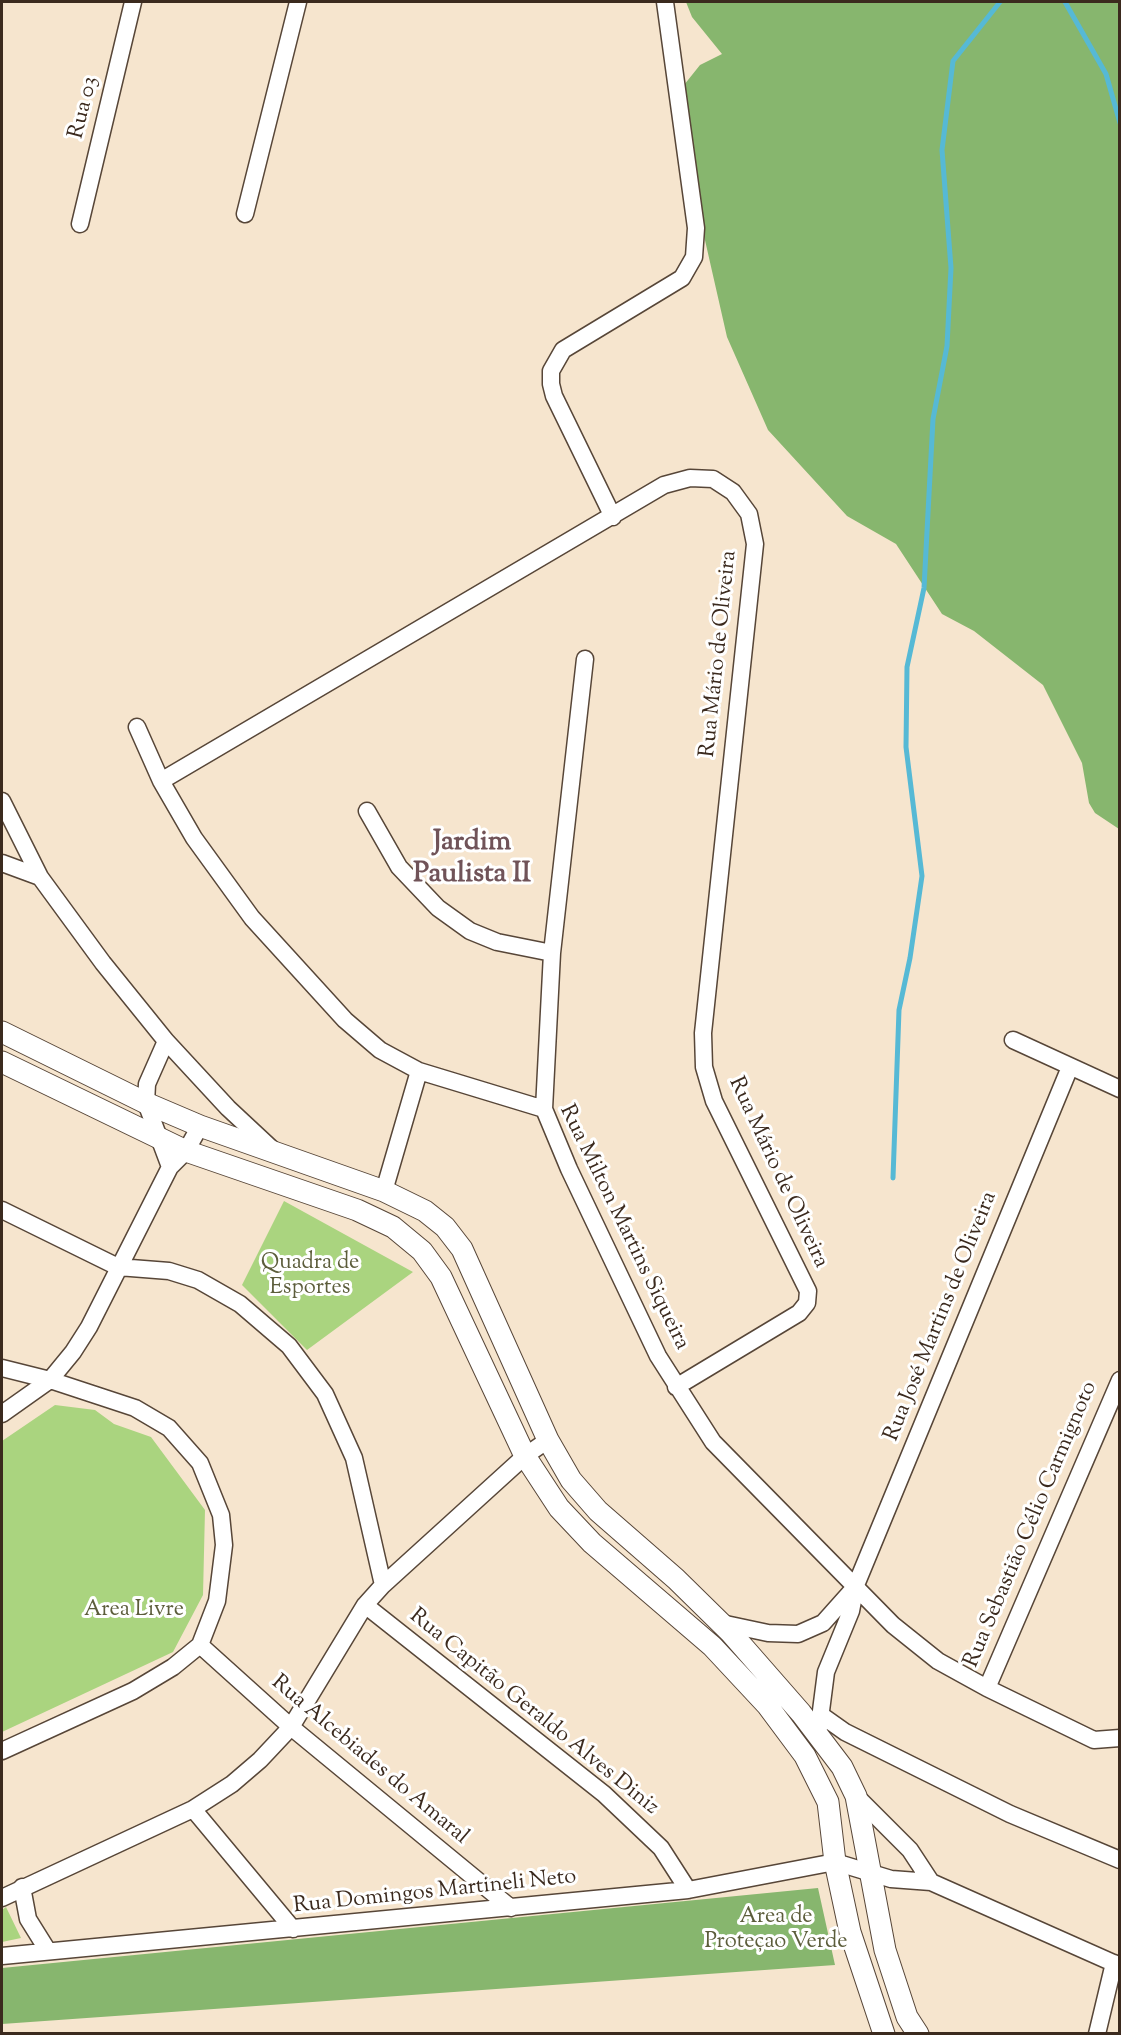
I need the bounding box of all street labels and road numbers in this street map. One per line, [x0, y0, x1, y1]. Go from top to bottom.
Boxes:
street label: Rua 03 [65, 74, 105, 142]
street label: Rua Mário de Oliveira [696, 549, 744, 759]
street label: Rua Mário de Oliveira [721, 1073, 833, 1273]
street label: Rua Milton Martins Siqueira [552, 1101, 694, 1355]
street label: Rua José Martins de Oliveira [880, 1188, 1004, 1446]
street label: Rua Sebastião Célio Carmignoto [960, 1378, 1104, 1672]
street label: Rua Capitão Geraldo Alves Diniz [403, 1604, 663, 1822]
street label: Rua Alcebiades do Amaral [265, 1671, 473, 1851]
street label: Rua Domingos Martineli Neto [292, 1865, 578, 1921]

